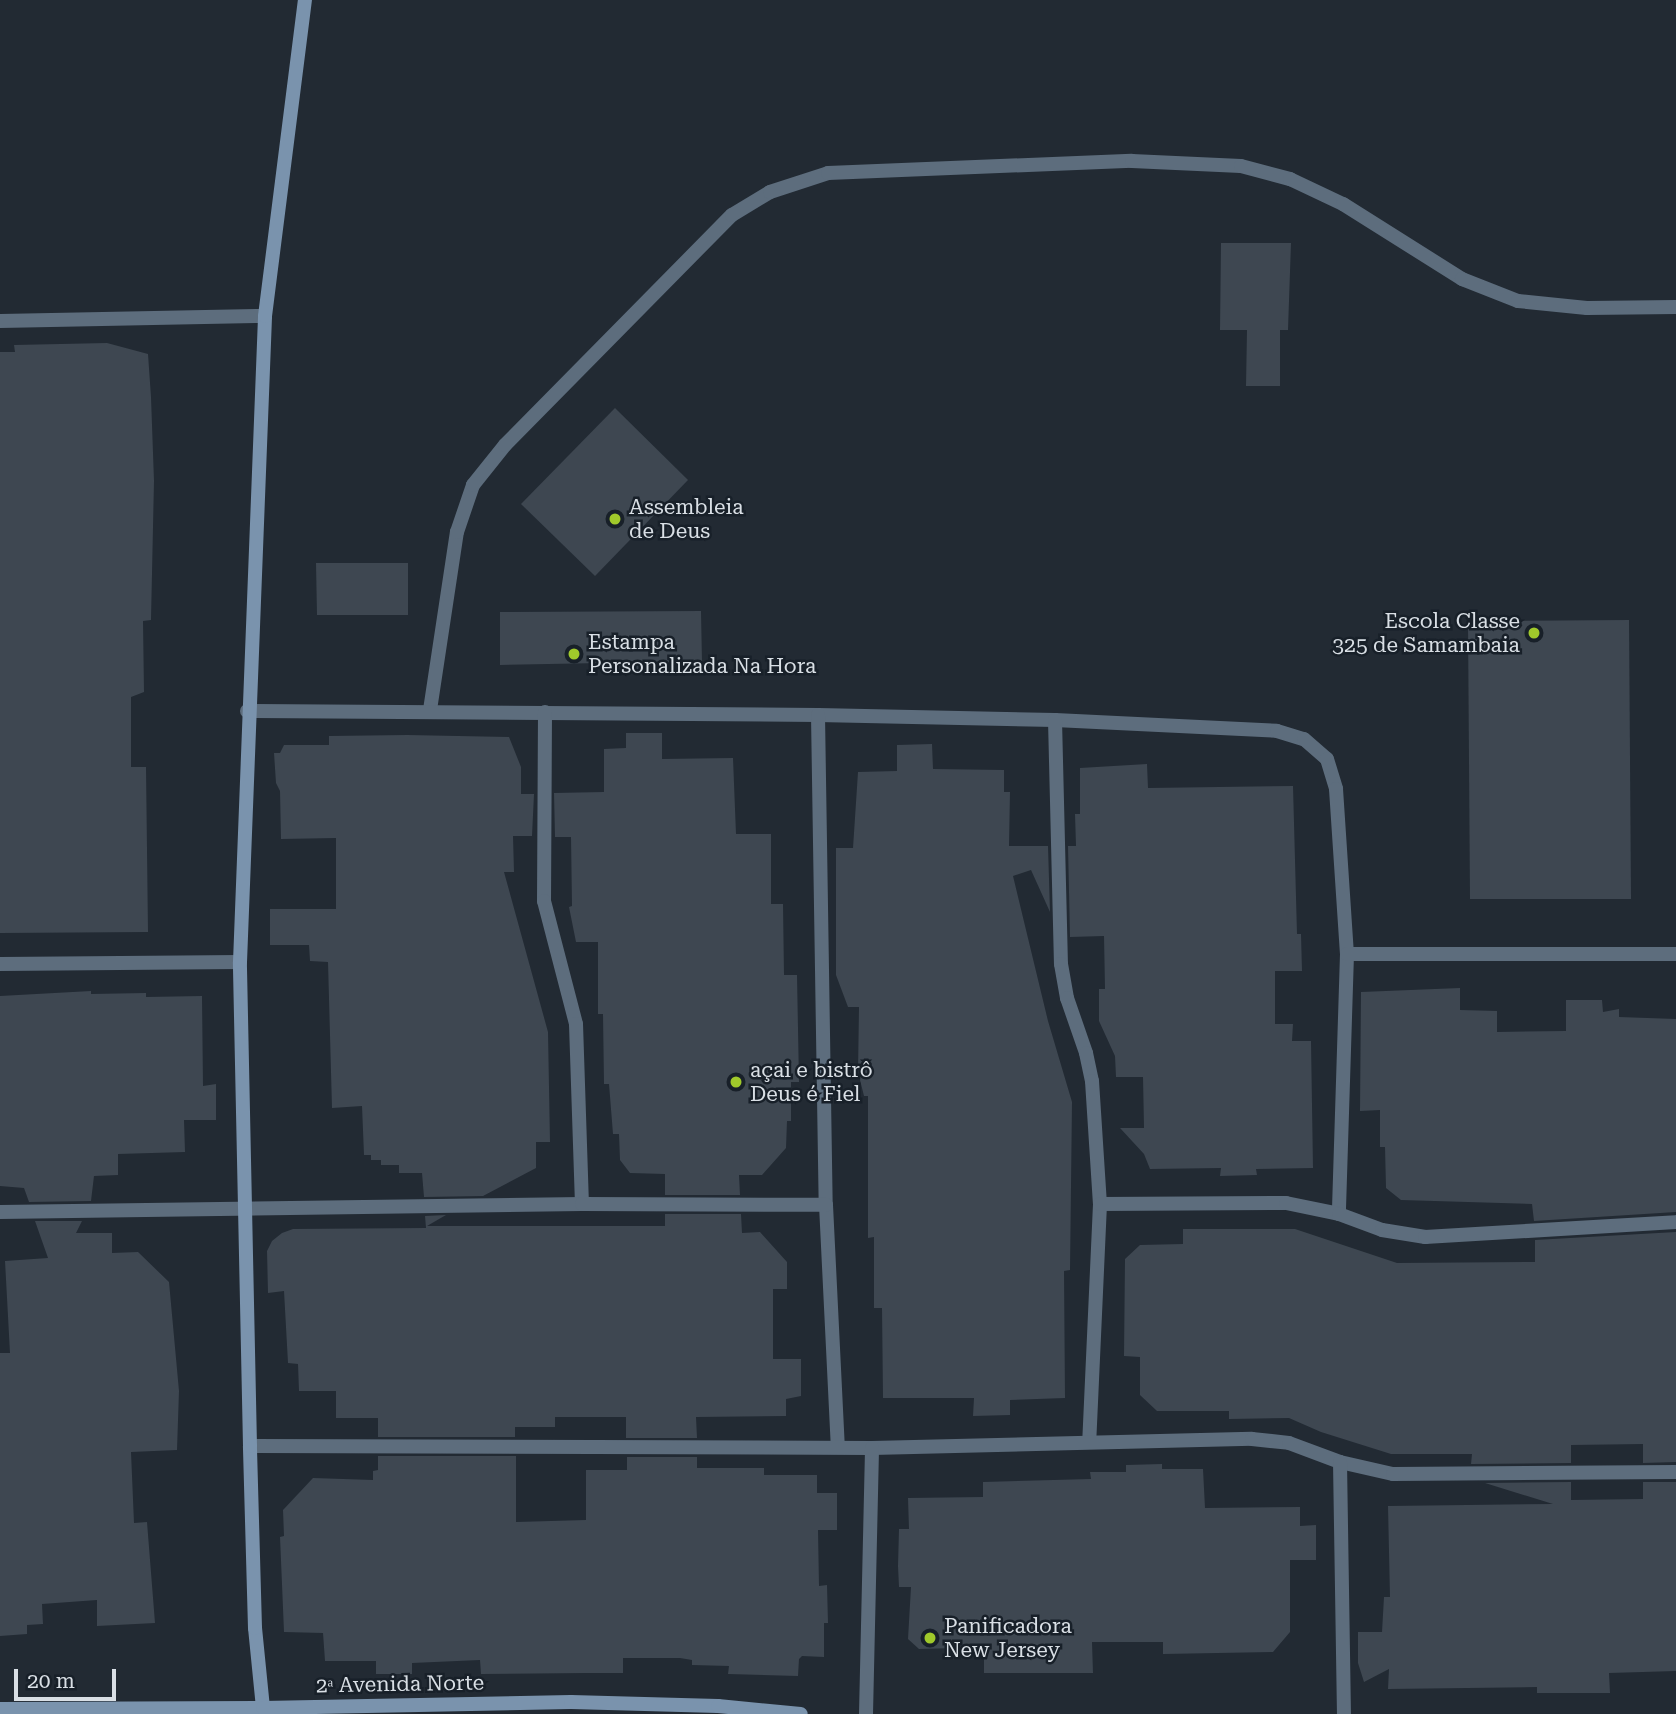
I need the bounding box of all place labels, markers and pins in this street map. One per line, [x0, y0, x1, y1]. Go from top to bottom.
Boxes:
place label: Assembleia de Deus [629, 494, 744, 544]
marker: Assembleia de Deus [607, 511, 623, 527]
place label: Escola Classe 325 de Samambaia [1332, 608, 1520, 658]
marker: Escola Classe 325 de Samambaia [1526, 625, 1542, 641]
place label: Estampa Personalizada Na Hora [588, 629, 816, 679]
marker: Estampa Personalizada Na Hora [566, 646, 582, 662]
place label: açai e bistrô Deus é Fiel [750, 1057, 873, 1107]
marker: açai e bistrô Deus é Fiel [728, 1074, 744, 1090]
place label: Panificadora New Jersey [944, 1613, 1072, 1663]
marker: Panificadora New Jersey [922, 1630, 938, 1646]

